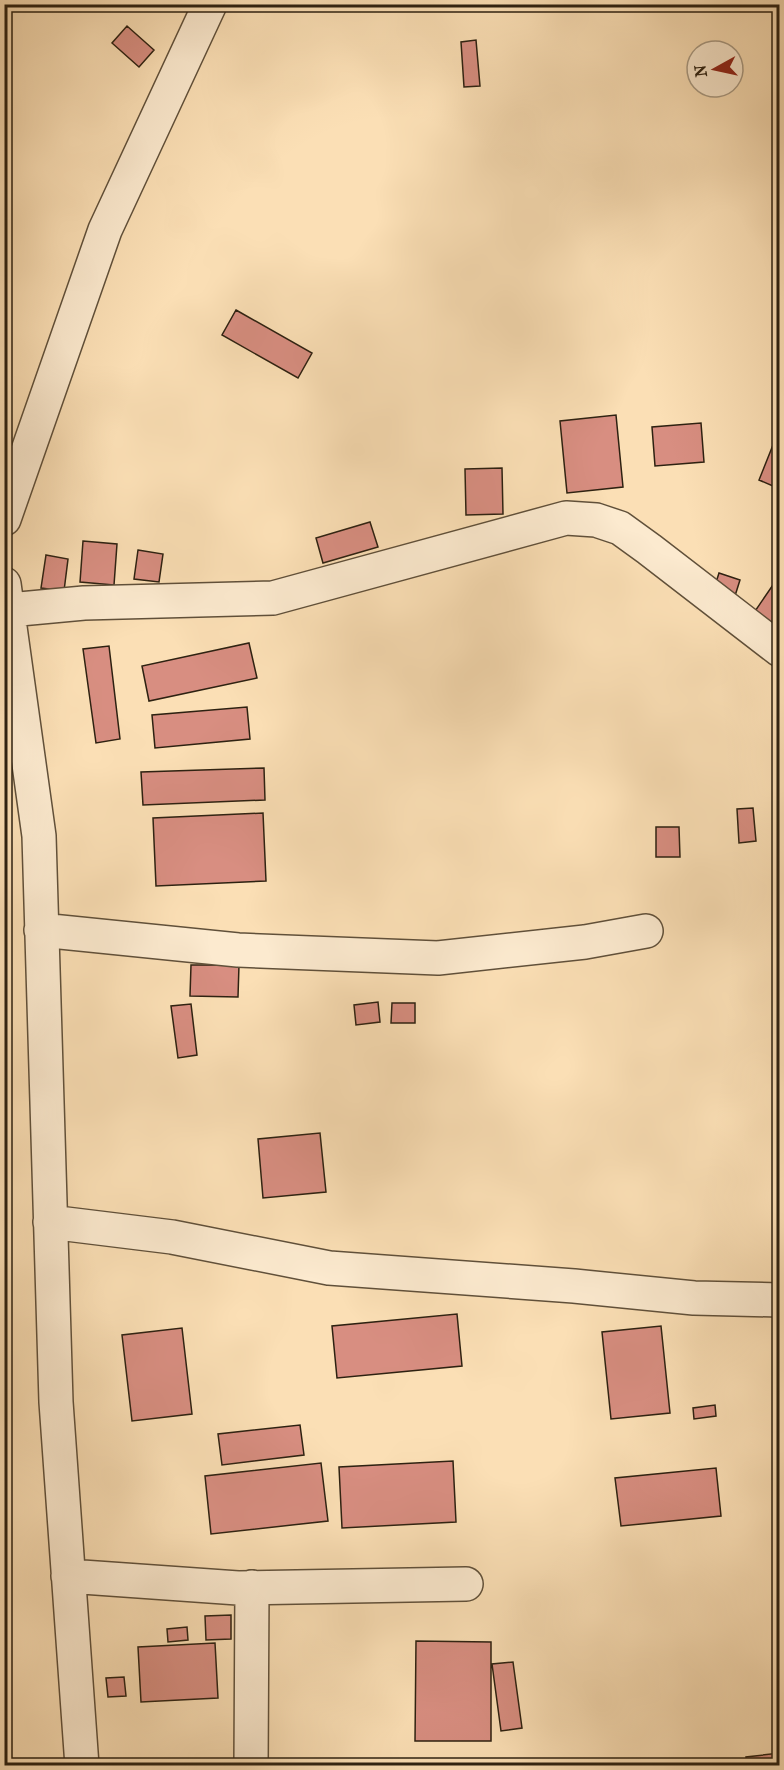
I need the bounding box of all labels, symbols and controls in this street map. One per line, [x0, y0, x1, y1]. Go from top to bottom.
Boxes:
north arrow [685, 39, 745, 99]
text: N [690, 63, 711, 78]

